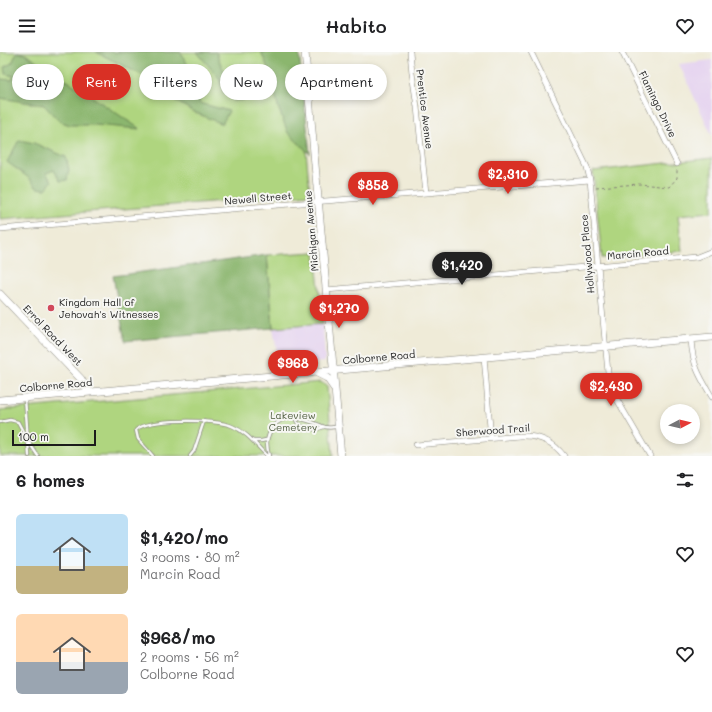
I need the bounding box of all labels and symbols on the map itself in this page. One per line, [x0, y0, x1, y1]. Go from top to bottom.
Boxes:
street label: Prentice Avenue [413, 68, 437, 150]
street label: Flamingo Drive [636, 68, 680, 140]
pin: $2,310 [475, 161, 541, 195]
pin: $858 [349, 172, 397, 206]
street label: Newell Street [224, 188, 292, 208]
street label: Michigan Avenue [300, 190, 322, 272]
street label: Hollywood Place [577, 214, 597, 294]
street label: Marcin Road [607, 243, 669, 263]
pin: $1,420 [429, 252, 495, 286]
place label: Kingdom Hall of Jehovah's Witnesses [59, 295, 159, 321]
pin: $1,270 [306, 295, 372, 329]
street label: Errol Road West [20, 301, 86, 369]
marker: Kingdom Hall of Jehovah's Witnesses [46, 303, 56, 313]
street label: Colborne Road [342, 347, 416, 367]
pin: $968 [269, 350, 317, 384]
pin: $2,430 [578, 373, 644, 407]
street label: Colborne Road [19, 375, 93, 395]
north arrow [660, 404, 700, 444]
park label: Lakeview Cemetery [269, 408, 317, 434]
street label: Sherwood Trail [456, 420, 530, 440]
scale bar [12, 428, 96, 447]

